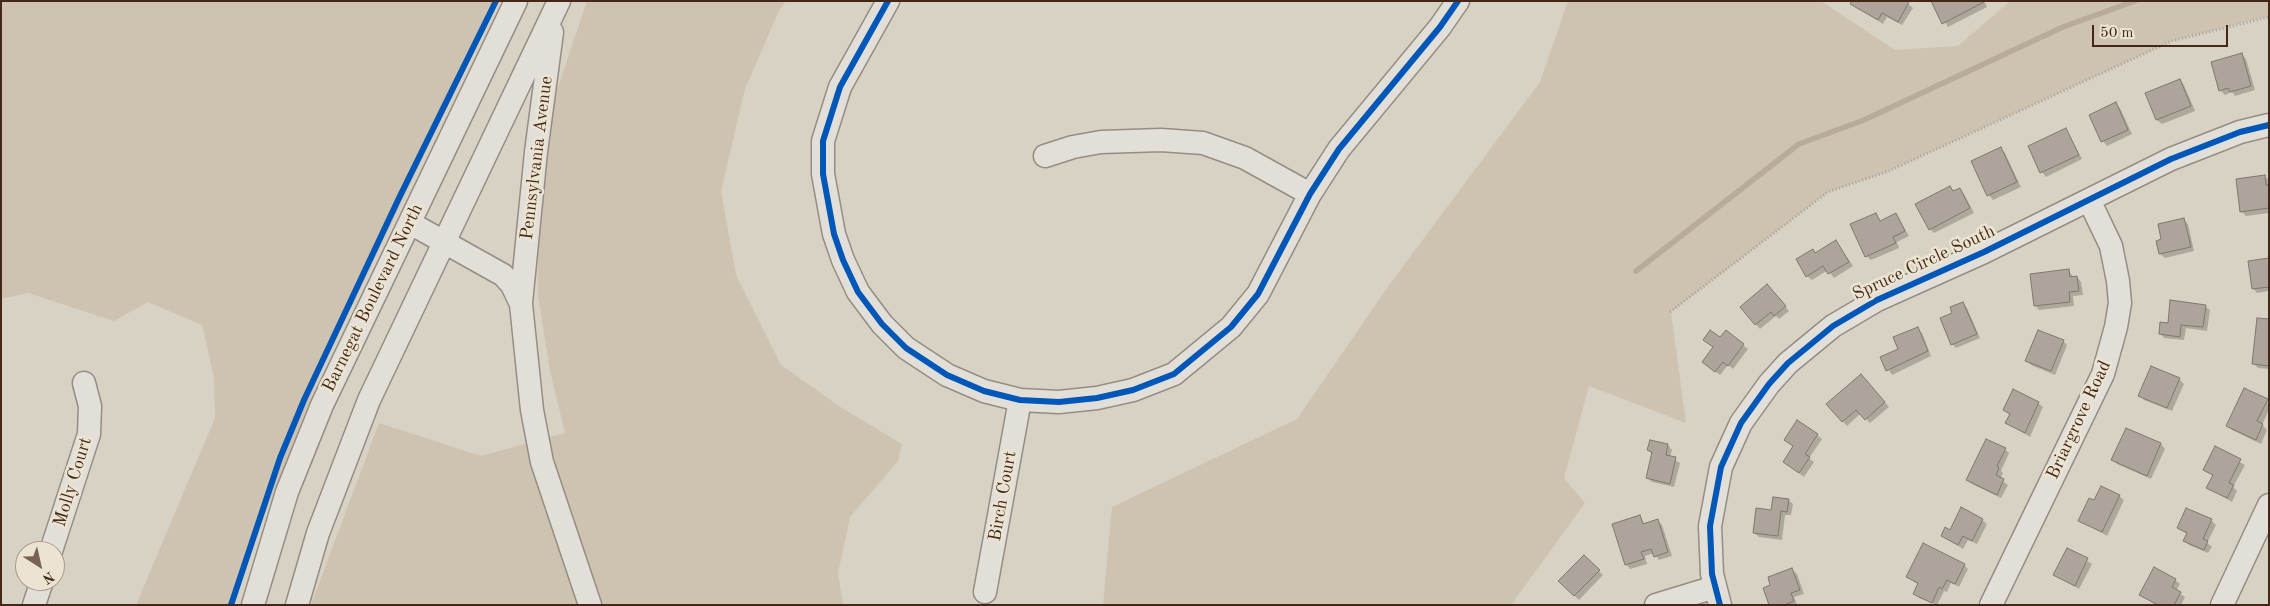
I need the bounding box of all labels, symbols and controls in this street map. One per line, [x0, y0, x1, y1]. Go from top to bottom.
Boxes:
scale bar [2095, 15, 2231, 47]
text: 50 m [2100, 26, 2134, 41]
street label: Pennsylvania Avenue [516, 75, 558, 241]
street label: Barnegat Boulevard North [318, 200, 428, 396]
street label: Spruce Circle South [1849, 221, 1999, 305]
street label: Briargrove Road [2042, 357, 2116, 483]
street label: Molly Court [49, 435, 97, 529]
street label: Birch Court [984, 449, 1022, 543]
north arrow [15, 541, 65, 591]
text: N [40, 569, 56, 586]

